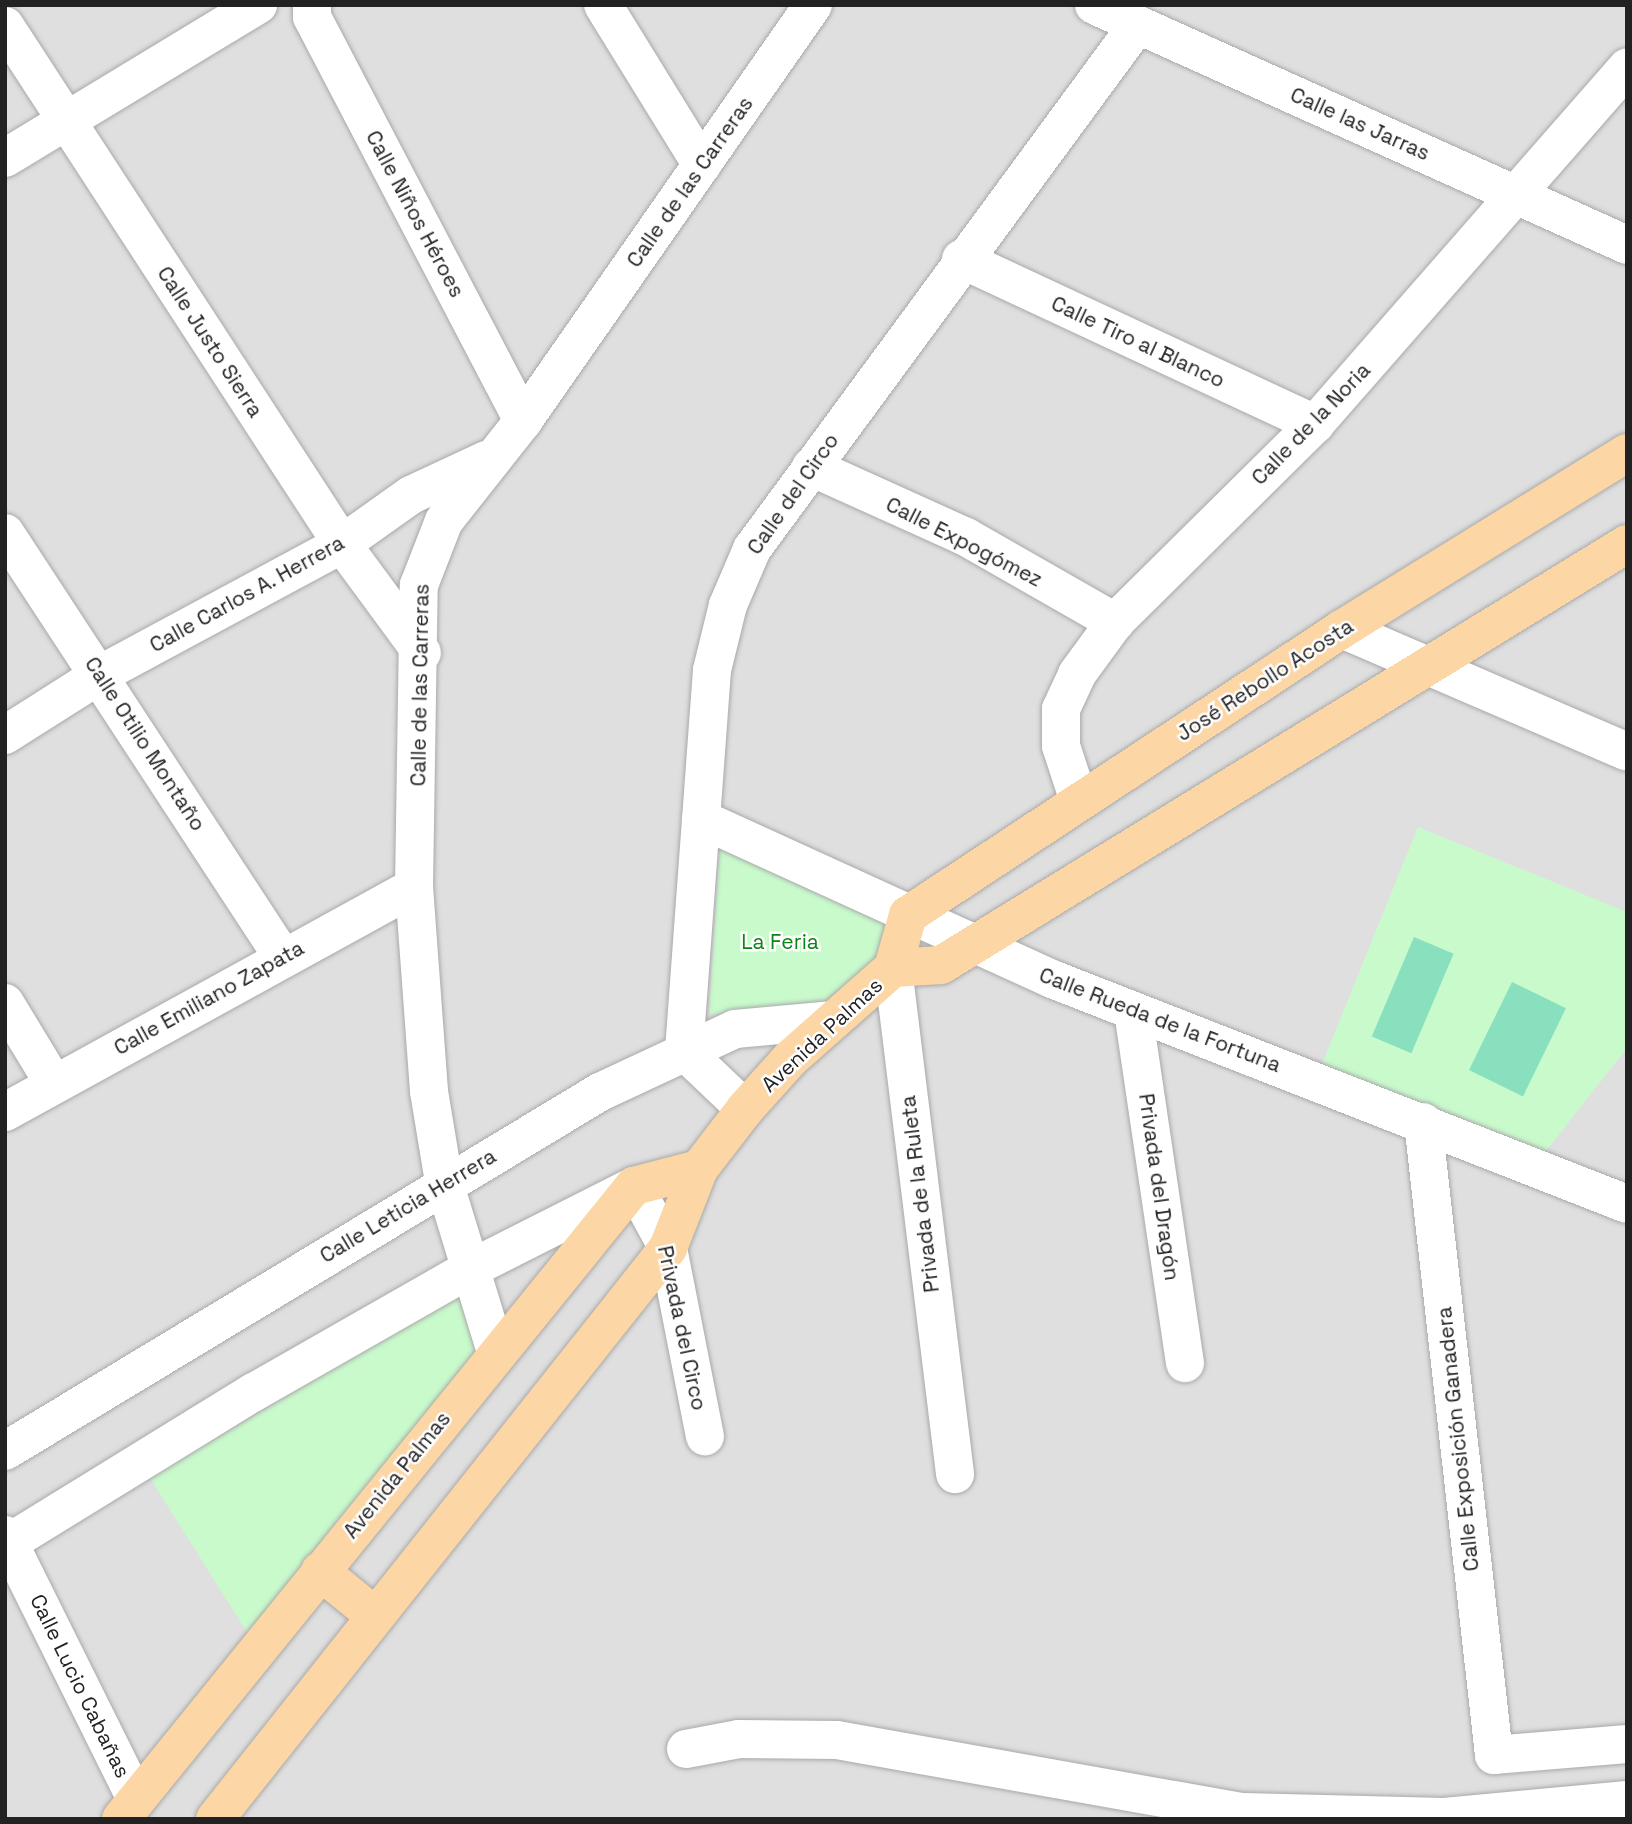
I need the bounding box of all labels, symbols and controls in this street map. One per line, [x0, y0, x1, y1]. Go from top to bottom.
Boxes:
street label: Calle las Jarras [1286, 82, 1434, 166]
street label: Calle de las Carreras [622, 92, 758, 272]
street label: Calle Niños Héroes [360, 126, 470, 302]
street label: Calle Justo Sierra [152, 262, 268, 422]
street label: Calle Tiro al Blanco [1047, 291, 1229, 393]
street label: Calle de la Noria [1246, 358, 1376, 490]
street label: Calle del Circo [742, 429, 844, 559]
street label: Calle Expogómez [882, 492, 1046, 592]
street label: Calle Carlos A. Herrera [145, 530, 349, 658]
street label: Calle de las Carreras [406, 583, 434, 787]
street label: José Rebollo Acosta [1172, 613, 1358, 747]
street label: Calle Otilio Montaño [79, 652, 211, 836]
park label: La Feria [741, 929, 819, 955]
street label: Calle Emiliano Zapata [110, 935, 308, 1061]
street label: Calle Rueda de la Fortuna [1036, 962, 1284, 1078]
street label: Avenida Palmas [756, 973, 888, 1097]
street label: Privada del Dragón [1133, 1092, 1185, 1282]
street label: Privada de la Ruleta [895, 1094, 945, 1294]
street label: Calle Leticia Herrera [315, 1143, 501, 1269]
street label: Privada del Circo [652, 1243, 712, 1413]
street label: Calle Exposición Ganadera [1432, 1306, 1484, 1572]
street label: Avenida Palmas [338, 1406, 456, 1544]
street label: Calle Lucio Cabañas [25, 1590, 135, 1782]

